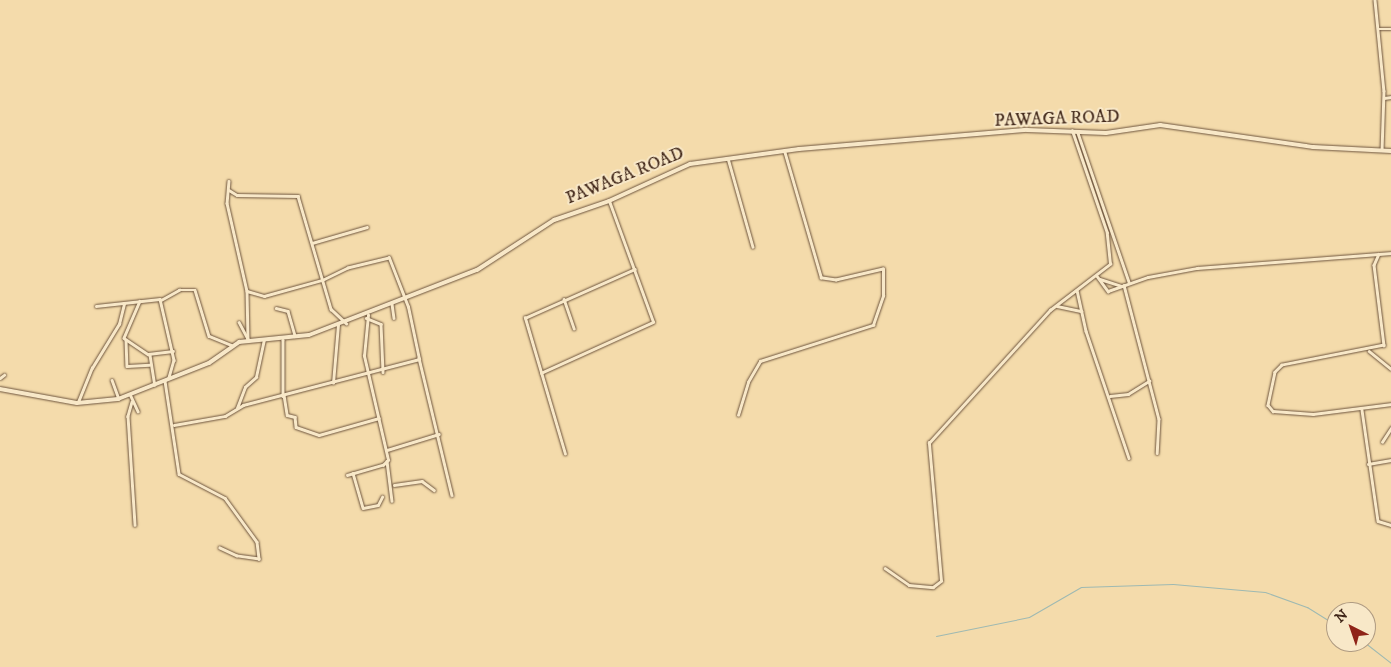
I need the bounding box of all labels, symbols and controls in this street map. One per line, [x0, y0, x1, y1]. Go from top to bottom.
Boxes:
street label: PAWAGA ROAD [994, 106, 1120, 132]
street label: PAWAGA ROAD [563, 143, 687, 209]
north arrow [1326, 602, 1376, 652]
text: N [1332, 606, 1352, 627]

